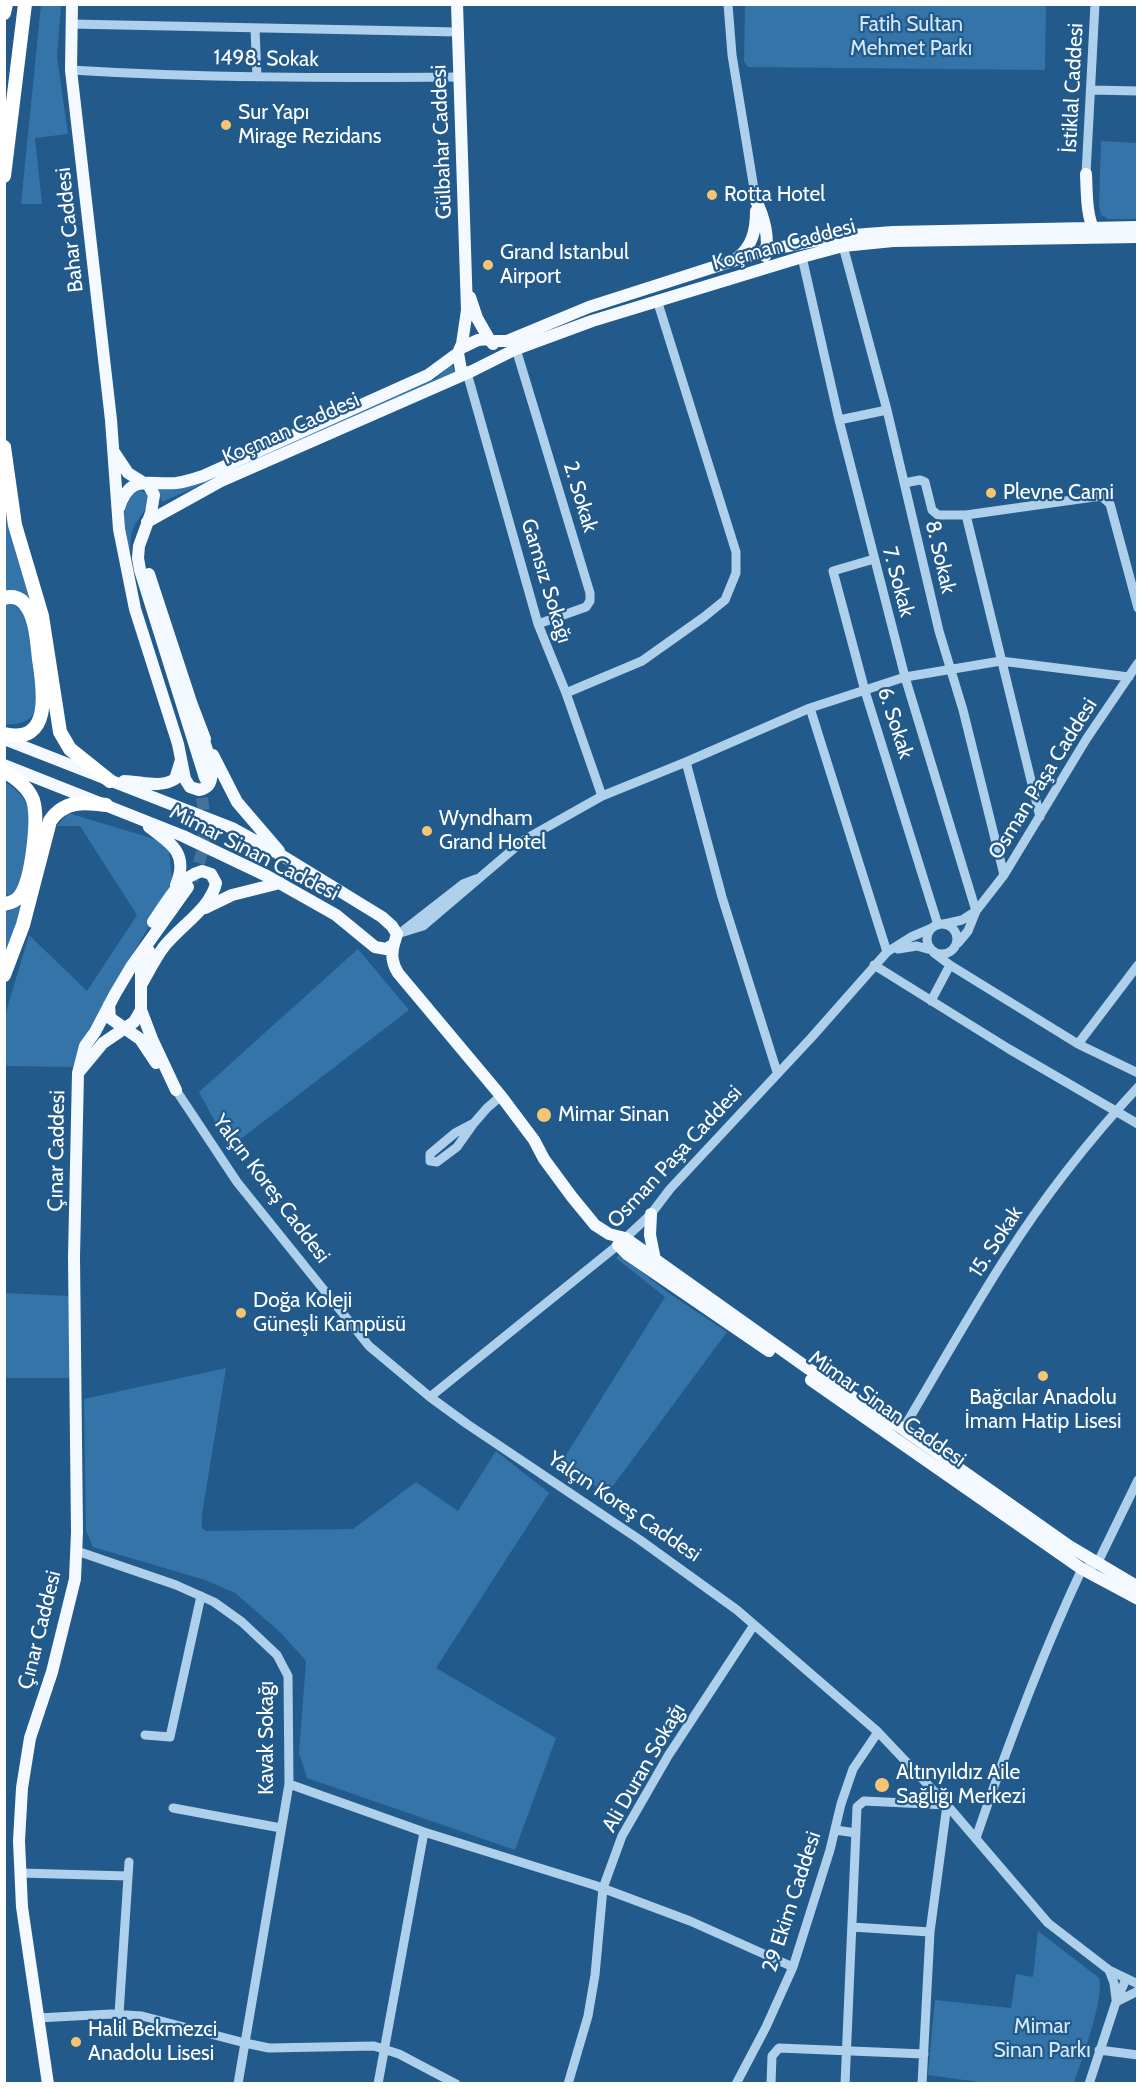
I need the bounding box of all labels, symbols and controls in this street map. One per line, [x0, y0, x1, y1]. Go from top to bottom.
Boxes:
park label: Fatih Sultan Mehmet Parkı [850, 12, 972, 62]
street label: İstiklal Caddesi [1057, 22, 1089, 154]
street label: 1498. Sokak [213, 45, 319, 73]
street label: Gülbahar Caddesi [427, 64, 457, 220]
place label: Sur Yapı Mirage Rezidans [238, 100, 381, 150]
marker: Sur Yapı Mirage Rezidans [219, 118, 233, 132]
street label: Bahar Caddesi [51, 166, 89, 294]
place label: Rotta Hotel [724, 182, 825, 208]
marker: Rotta Hotel [705, 188, 719, 202]
street label: Koçman Caddesi [710, 214, 858, 276]
place label: Grand Istanbul Airport [500, 240, 629, 290]
marker: Grand Istanbul Airport [481, 258, 495, 272]
street label: Koçman Caddesi [219, 388, 363, 470]
street label: 2. Sokak [557, 459, 603, 535]
place label: Plevne Cami [1003, 480, 1114, 506]
marker: Plevne Cami [984, 486, 998, 500]
street label: Gamsız Sokağı [515, 516, 577, 646]
street label: 8. Sokak [919, 518, 961, 596]
street label: 7. Sokak [877, 544, 919, 620]
street label: 6. Sokak [872, 684, 918, 762]
street label: Osman Paşa Caddesi [983, 694, 1103, 864]
street label: Mimar Sinan Caddesi [165, 799, 343, 907]
place label: Wyndham Grand Hotel [439, 806, 546, 856]
marker: Wyndham Grand Hotel [420, 824, 434, 838]
street label: Osman Paşa Caddesi [603, 1081, 747, 1233]
street label: Çınar Caddesi [43, 1090, 71, 1212]
place label: Mimar Sinan [558, 1102, 669, 1128]
marker: Mimar Sinan [535, 1106, 553, 1124]
street label: Yalçın Koreş Caddesi [207, 1110, 335, 1268]
street label: 15. Sokak [964, 1202, 1028, 1282]
place label: Doğa Koleji Güneşli Kampüsü [253, 1288, 406, 1338]
marker: Doğa Koleji Güneşli Kampüsü [234, 1306, 248, 1320]
street label: Mimar Sinan Caddesi [803, 1345, 971, 1473]
marker: Bağcılar Anadolu İmam Hatip Lisesi [1036, 1369, 1050, 1383]
place label: Bağcılar Anadolu İmam Hatip Lisesi [965, 1385, 1121, 1435]
street label: Yalçın Koreş Caddesi [543, 1446, 705, 1568]
street label: Çınar Caddesi [13, 1568, 67, 1692]
street label: Kavak Sokağı [254, 1681, 280, 1795]
street label: Ali Duran Sokağı [597, 1699, 691, 1837]
place label: Altınyıldız Aile Sağlığı Merkezi [896, 1760, 1026, 1810]
marker: Altınyıldız Aile Sağlığı Merkezi [873, 1776, 891, 1794]
street label: 29 Ekim Caddesi [757, 1828, 827, 1976]
park label: Mimar Sinan Parkı [993, 2014, 1091, 2064]
place label: Halil Bekmezci Anadolu Lisesi [88, 2017, 217, 2067]
marker: Halil Bekmezci Anadolu Lisesi [69, 2035, 83, 2049]

